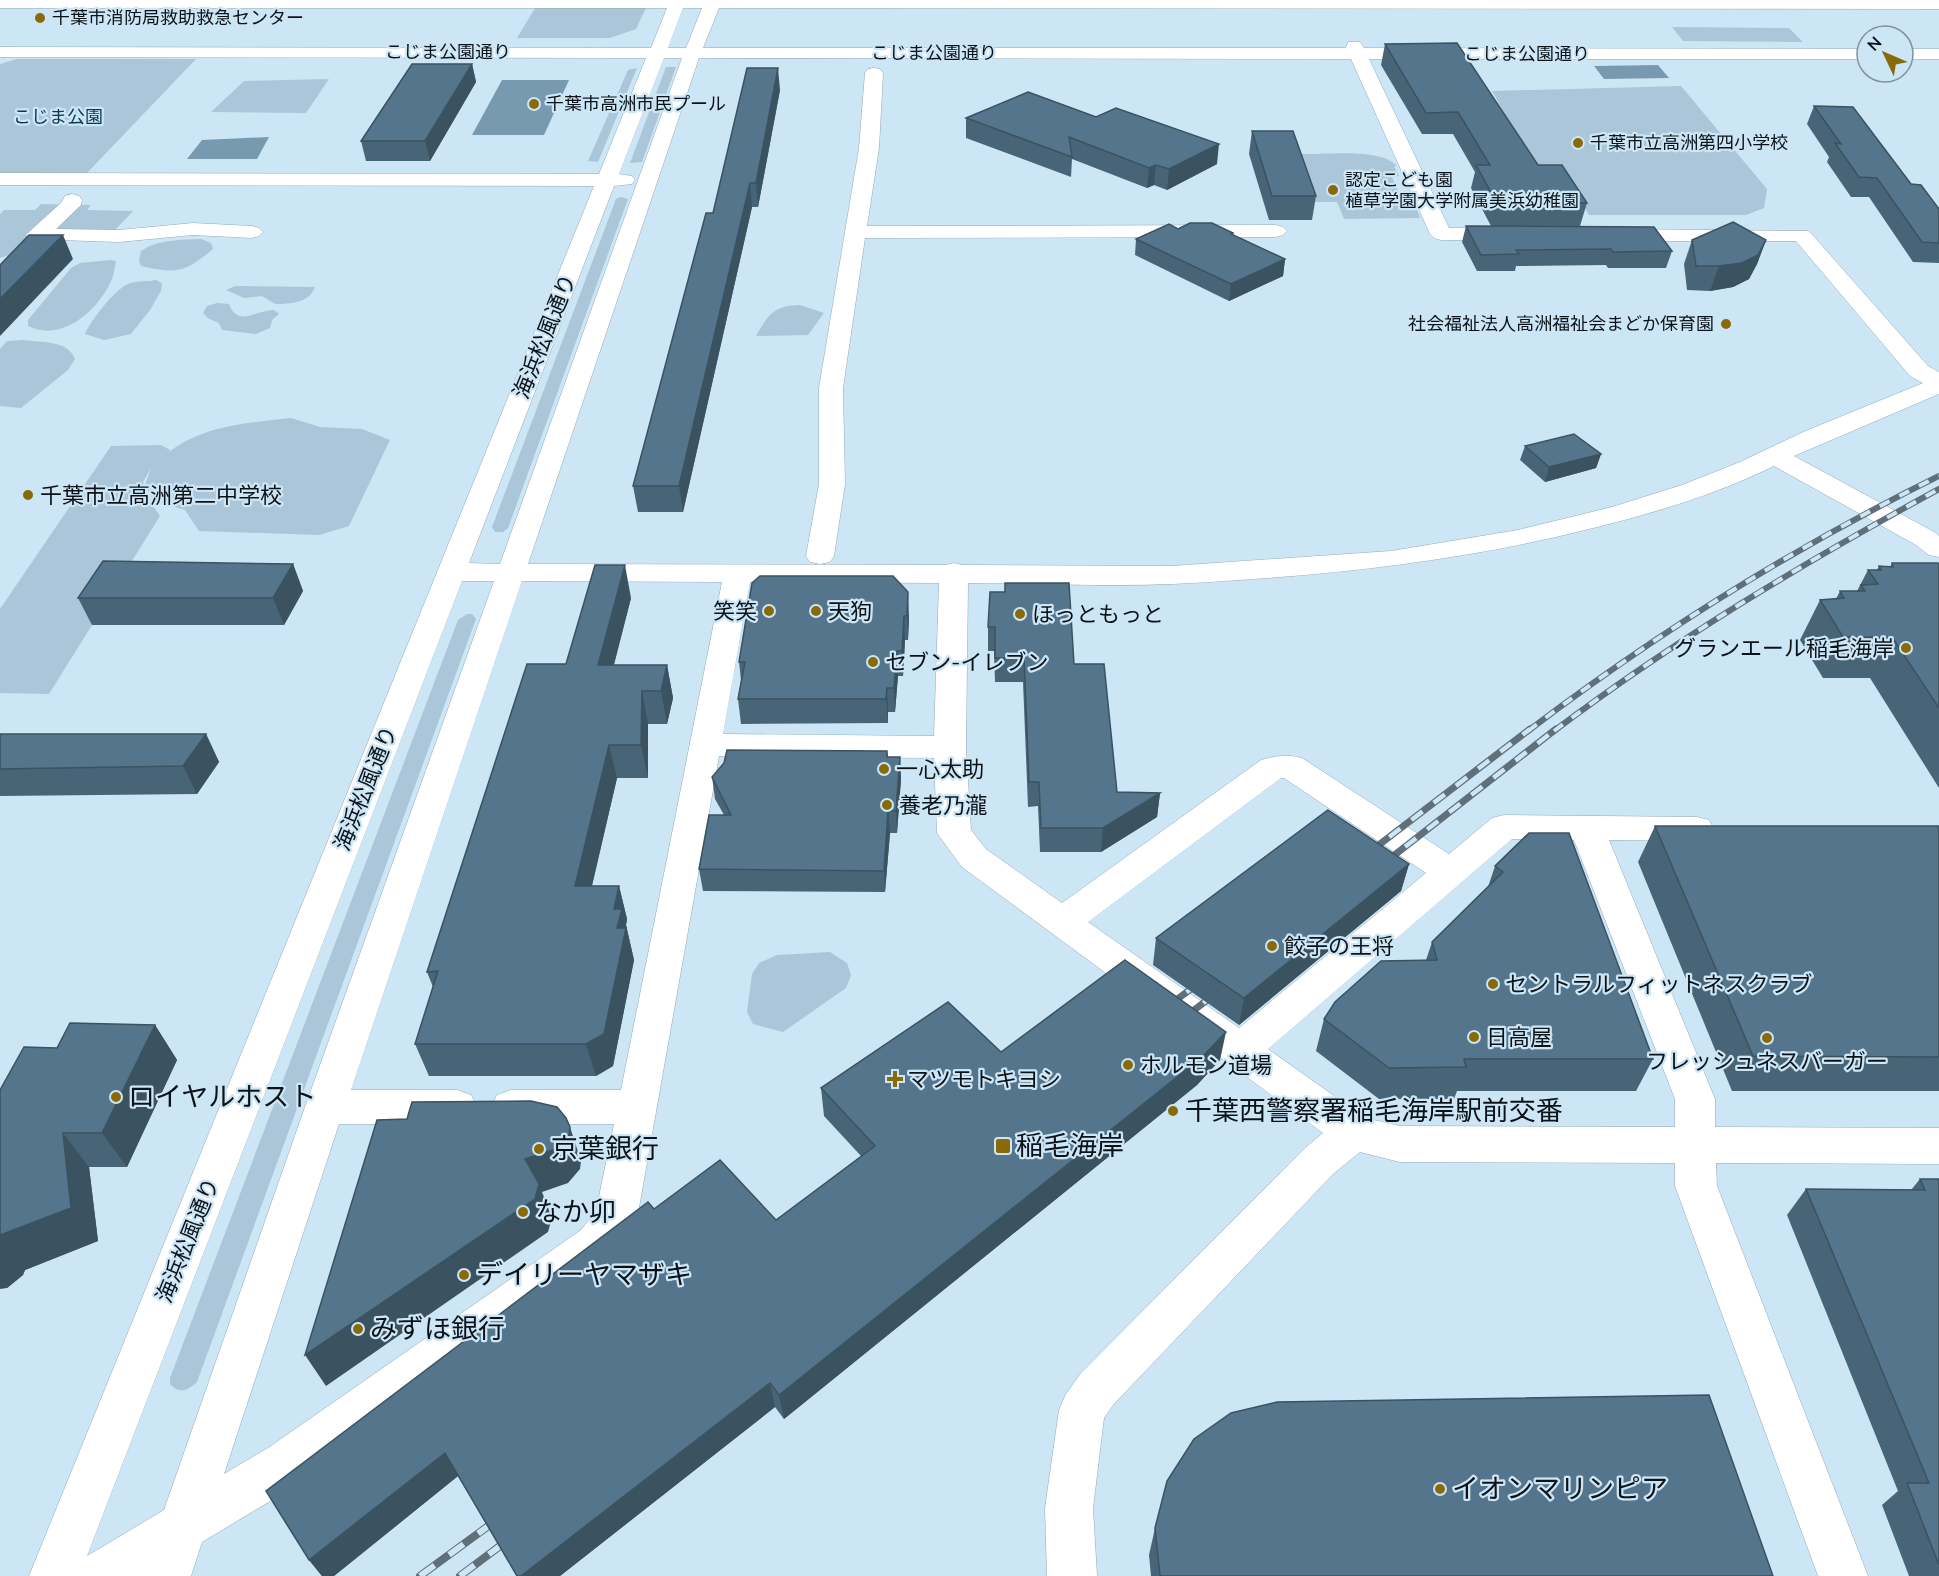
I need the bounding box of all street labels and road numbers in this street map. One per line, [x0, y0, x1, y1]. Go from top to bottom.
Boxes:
street label: こじま公園通り [385, 40, 511, 63]
street label: こじま公園通り [871, 41, 997, 64]
street label: こじま公園通り [1464, 42, 1590, 65]
street label: 海浜松風通り [506, 270, 582, 402]
street label: 海浜松風通り [327, 722, 403, 854]
street label: 海浜松風通り [149, 1174, 225, 1306]

